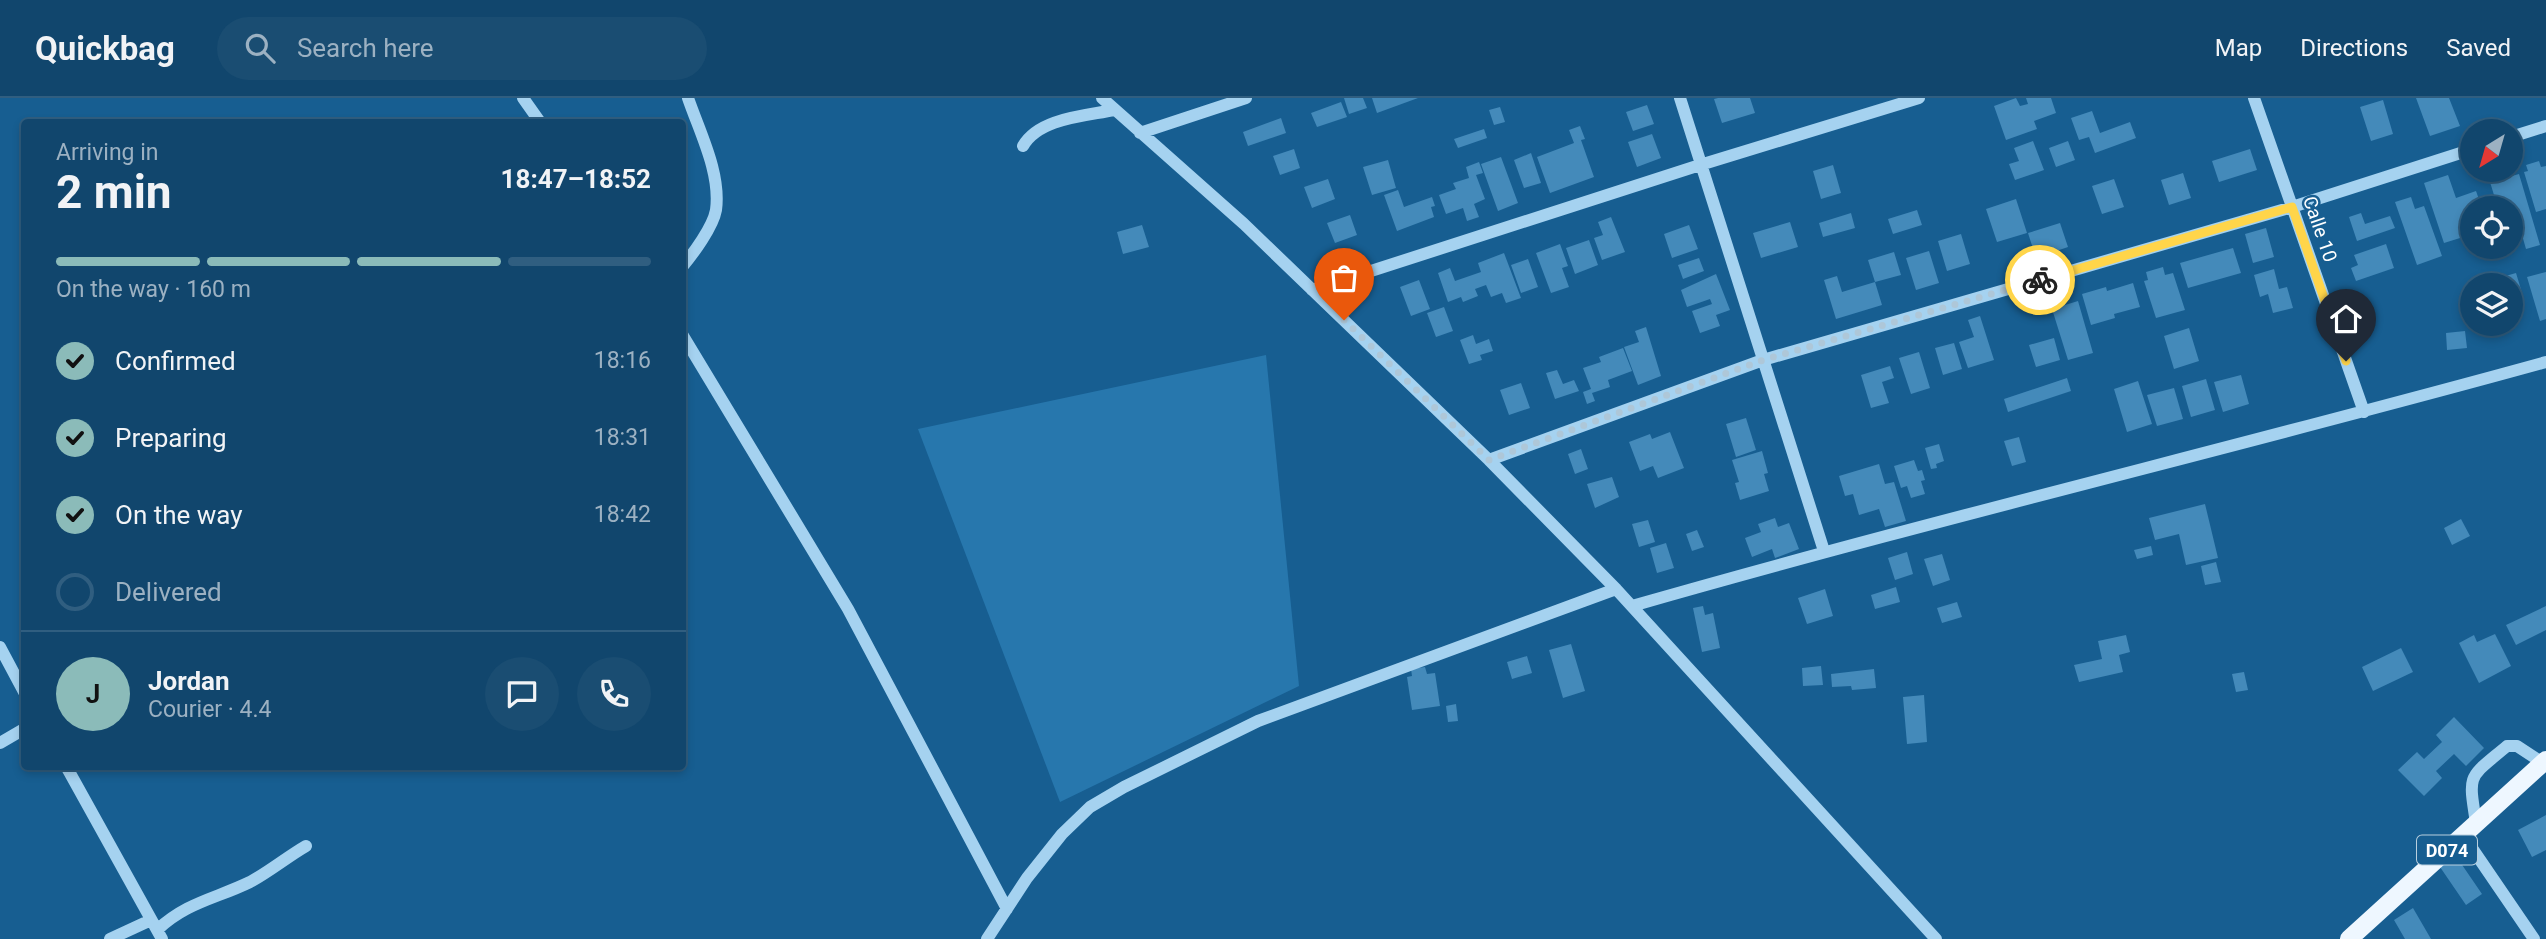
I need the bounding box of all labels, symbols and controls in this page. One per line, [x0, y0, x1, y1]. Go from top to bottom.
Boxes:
search box [217, 17, 707, 80]
text: Quickbag [35, 29, 175, 68]
icon: search [241, 29, 279, 67]
text: Search here [297, 33, 434, 63]
text: Map [2215, 34, 2262, 62]
text: Directions [2300, 34, 2408, 62]
text: Saved [2446, 34, 2511, 62]
north arrow [2460, 119, 2524, 182]
map controls [2460, 119, 2523, 336]
text: Arriving in [56, 139, 159, 166]
text: 18:47–18:52 [501, 164, 651, 194]
text: 2 min [56, 165, 172, 219]
street label: Calle 10 [2298, 193, 2342, 265]
button: locate [2460, 196, 2523, 259]
courier [2005, 245, 2075, 315]
pin [1314, 248, 1374, 320]
icon: bag [1325, 259, 1363, 297]
icon: bike [2021, 261, 2059, 299]
button: layers [2460, 273, 2523, 336]
text: On the way · 160 m [56, 276, 251, 303]
pin [2316, 289, 2376, 361]
icon: home [2327, 300, 2365, 338]
icon: check [56, 342, 94, 380]
text: Confirmed [115, 346, 236, 376]
text: 18:16 [594, 347, 651, 374]
icon: check [56, 419, 94, 457]
text: Preparing [115, 423, 227, 453]
text: 18:31 [594, 424, 651, 451]
icon: check [56, 496, 94, 534]
text: On the way [115, 500, 243, 530]
text: 18:42 [594, 501, 651, 528]
text: Delivered [115, 577, 222, 607]
button: chat [485, 657, 559, 731]
button: phone [577, 657, 651, 731]
text: Jordan [148, 666, 230, 696]
text: J [86, 679, 100, 709]
text: Courier · 4.4 [148, 696, 271, 723]
road number: D074 [2417, 836, 2477, 864]

